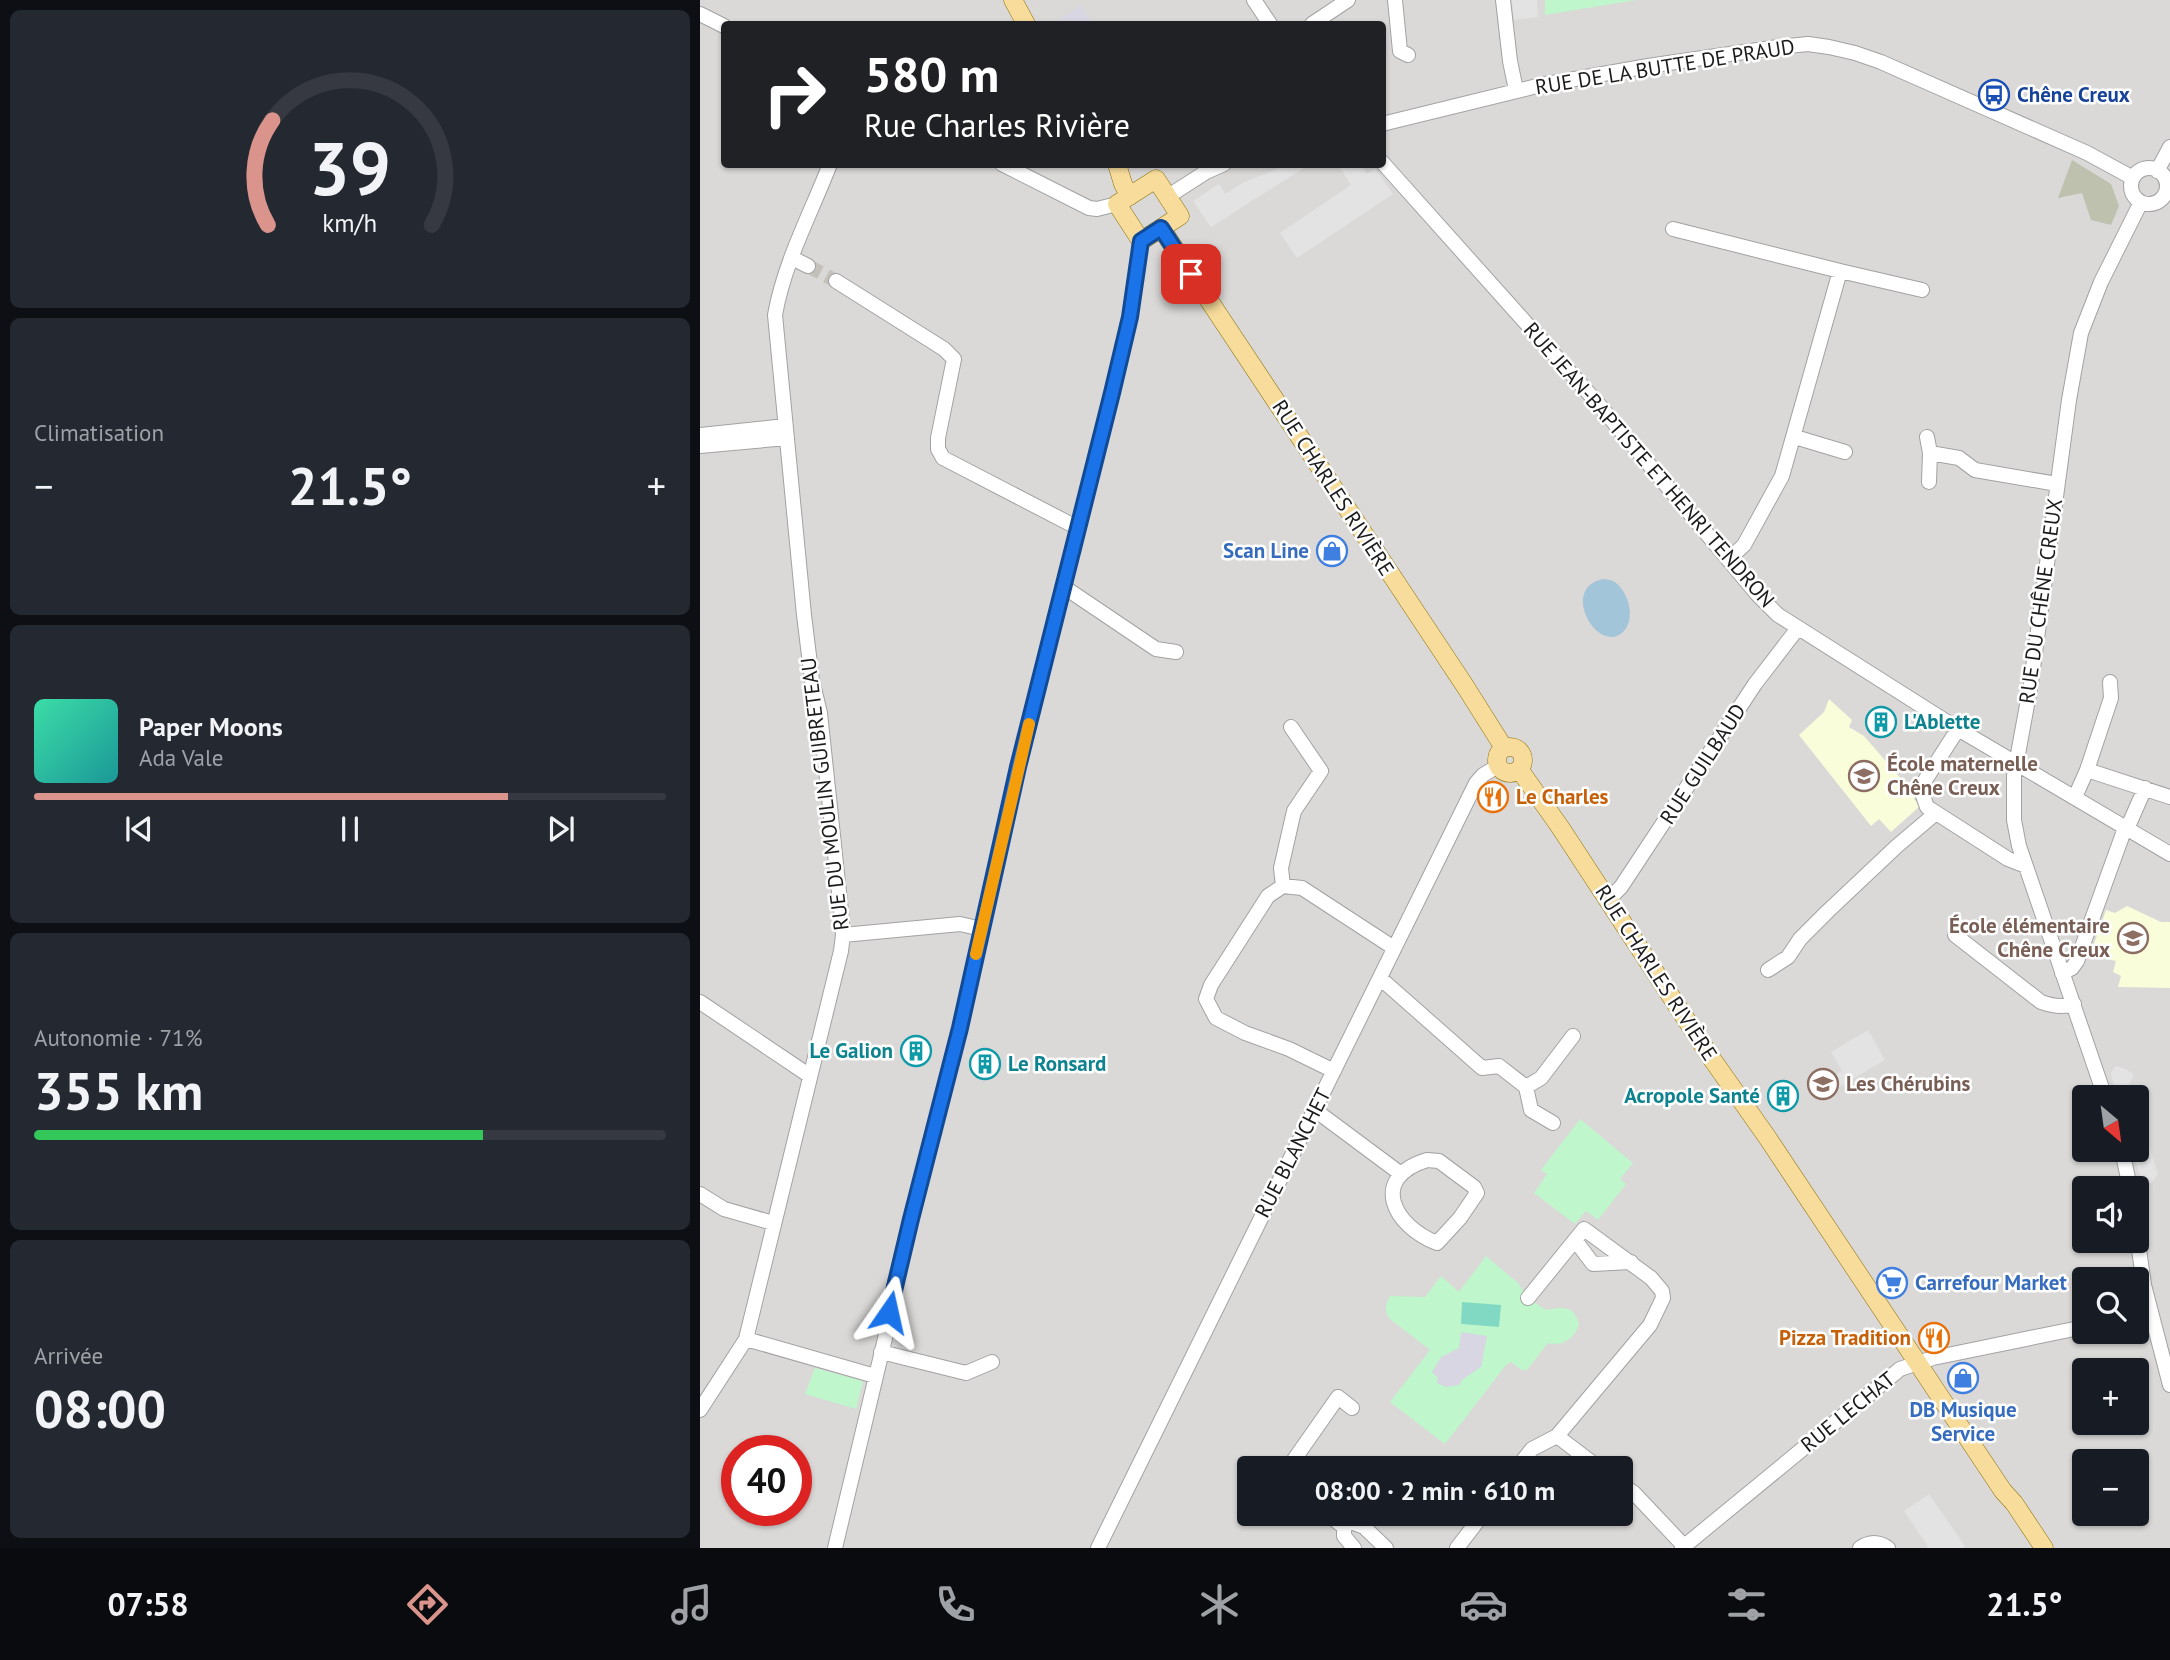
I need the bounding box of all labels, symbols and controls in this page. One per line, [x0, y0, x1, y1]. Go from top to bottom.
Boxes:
street label: RUE DE LA BUTTE DE PRAUD [1533, 33, 1797, 100]
text: 580 m [864, 42, 999, 106]
icon: right [749, 49, 840, 140]
bus stop icon: Chêne Creux [1977, 78, 2011, 112]
place label: Chêne Creux [2017, 81, 2130, 108]
text: Rue Charles Rivière [864, 104, 1130, 146]
text: 39 [309, 121, 391, 215]
text: km/h [323, 207, 377, 239]
pin [1161, 244, 1221, 304]
icon: arrive [1172, 255, 1210, 293]
street label: RUE JEAN-BAPTISTE ET HENRI TENDRON [1518, 316, 1781, 613]
street label: RUE CHARLES RIVIÈRE [1266, 395, 1400, 581]
text: Climatisation [34, 418, 164, 447]
text: 21.5° [288, 452, 412, 519]
text: − [34, 461, 53, 510]
text: + [647, 461, 666, 510]
street label: RUE DU CHÊNE CREUX [2013, 497, 2068, 705]
shop icon: Scan Line [1315, 534, 1349, 568]
place label: Scan Line [1223, 537, 1309, 564]
street label: RUE DU MOULIN GUIBRETEAU [794, 656, 855, 932]
street label: RUE GUILBAUD [1654, 698, 1752, 829]
building icon: L'Ablette [1864, 705, 1898, 739]
place label: L'Ablette [1904, 708, 1980, 735]
text: Paper Moons [139, 710, 283, 743]
text: Ada Vale [139, 743, 223, 772]
place label: École maternelle Chêne Creux [1887, 750, 2038, 801]
school or university icon: École maternelle Chêne Creux [1847, 759, 1881, 793]
restaurant icon: Le Charles [1476, 780, 1510, 814]
place label: Le Charles [1516, 783, 1609, 810]
icon: previous [120, 810, 158, 848]
icon: pause [331, 810, 369, 848]
icon: next [542, 810, 580, 848]
street label: RUE CHARLES RIVIÈRE [1589, 880, 1723, 1066]
place label: École élémentaire Chêne Creux [1949, 912, 2110, 963]
school or university icon: École élémentaire Chêne Creux [2116, 921, 2150, 955]
text: Autonomie · 71% [34, 1023, 202, 1052]
building icon: Le Galion [899, 1034, 933, 1068]
place label: Le Galion [809, 1037, 893, 1064]
building icon: Le Ronsard [968, 1047, 1002, 1081]
place label: Le Ronsard [1008, 1050, 1106, 1077]
text: 355 km [34, 1057, 203, 1124]
school or university icon: Les Chérubins [1806, 1067, 1840, 1101]
place label: Les Chérubins [1846, 1070, 1970, 1097]
building icon: Acropole Santé [1766, 1079, 1800, 1113]
place label: Acropole Santé [1624, 1082, 1760, 1109]
street label: RUE BLANCHET [1248, 1083, 1337, 1222]
north arrow [2072, 1085, 2149, 1162]
map controls [2072, 1085, 2149, 1526]
button: sound [2072, 1176, 2149, 1253]
supermarket icon: Carrefour Market [1875, 1266, 1909, 1300]
button: search [2072, 1267, 2149, 1344]
place label: Carrefour Market [1915, 1269, 2068, 1296]
position arrow [852, 1275, 926, 1349]
restaurant icon: Pizza Tradition [1917, 1321, 1951, 1355]
place label: Pizza Tradition [1779, 1324, 1911, 1351]
text: Arrivée [34, 1341, 103, 1370]
button: + [2072, 1358, 2149, 1435]
shop icon: DB Musique Service [1946, 1361, 1980, 1395]
street label: RUE LECHAT [1795, 1365, 1901, 1458]
text: 08:00 [34, 1375, 166, 1442]
place label: DB Musique Service [1909, 1396, 2017, 1447]
speed limit sign: 40 [721, 1435, 812, 1526]
button: − [2072, 1449, 2149, 1526]
text: 08:00 · 2 min · 610 m [1315, 1474, 1555, 1507]
icon: directions [403, 1580, 452, 1629]
icon: music [667, 1580, 716, 1629]
icon: phone [931, 1580, 980, 1629]
icon: climate [1195, 1580, 1244, 1629]
icon: car [1459, 1580, 1508, 1629]
icon: filters [1722, 1580, 1771, 1629]
text: 07:58 [107, 1583, 189, 1625]
text: 21.5° [1986, 1583, 2063, 1625]

